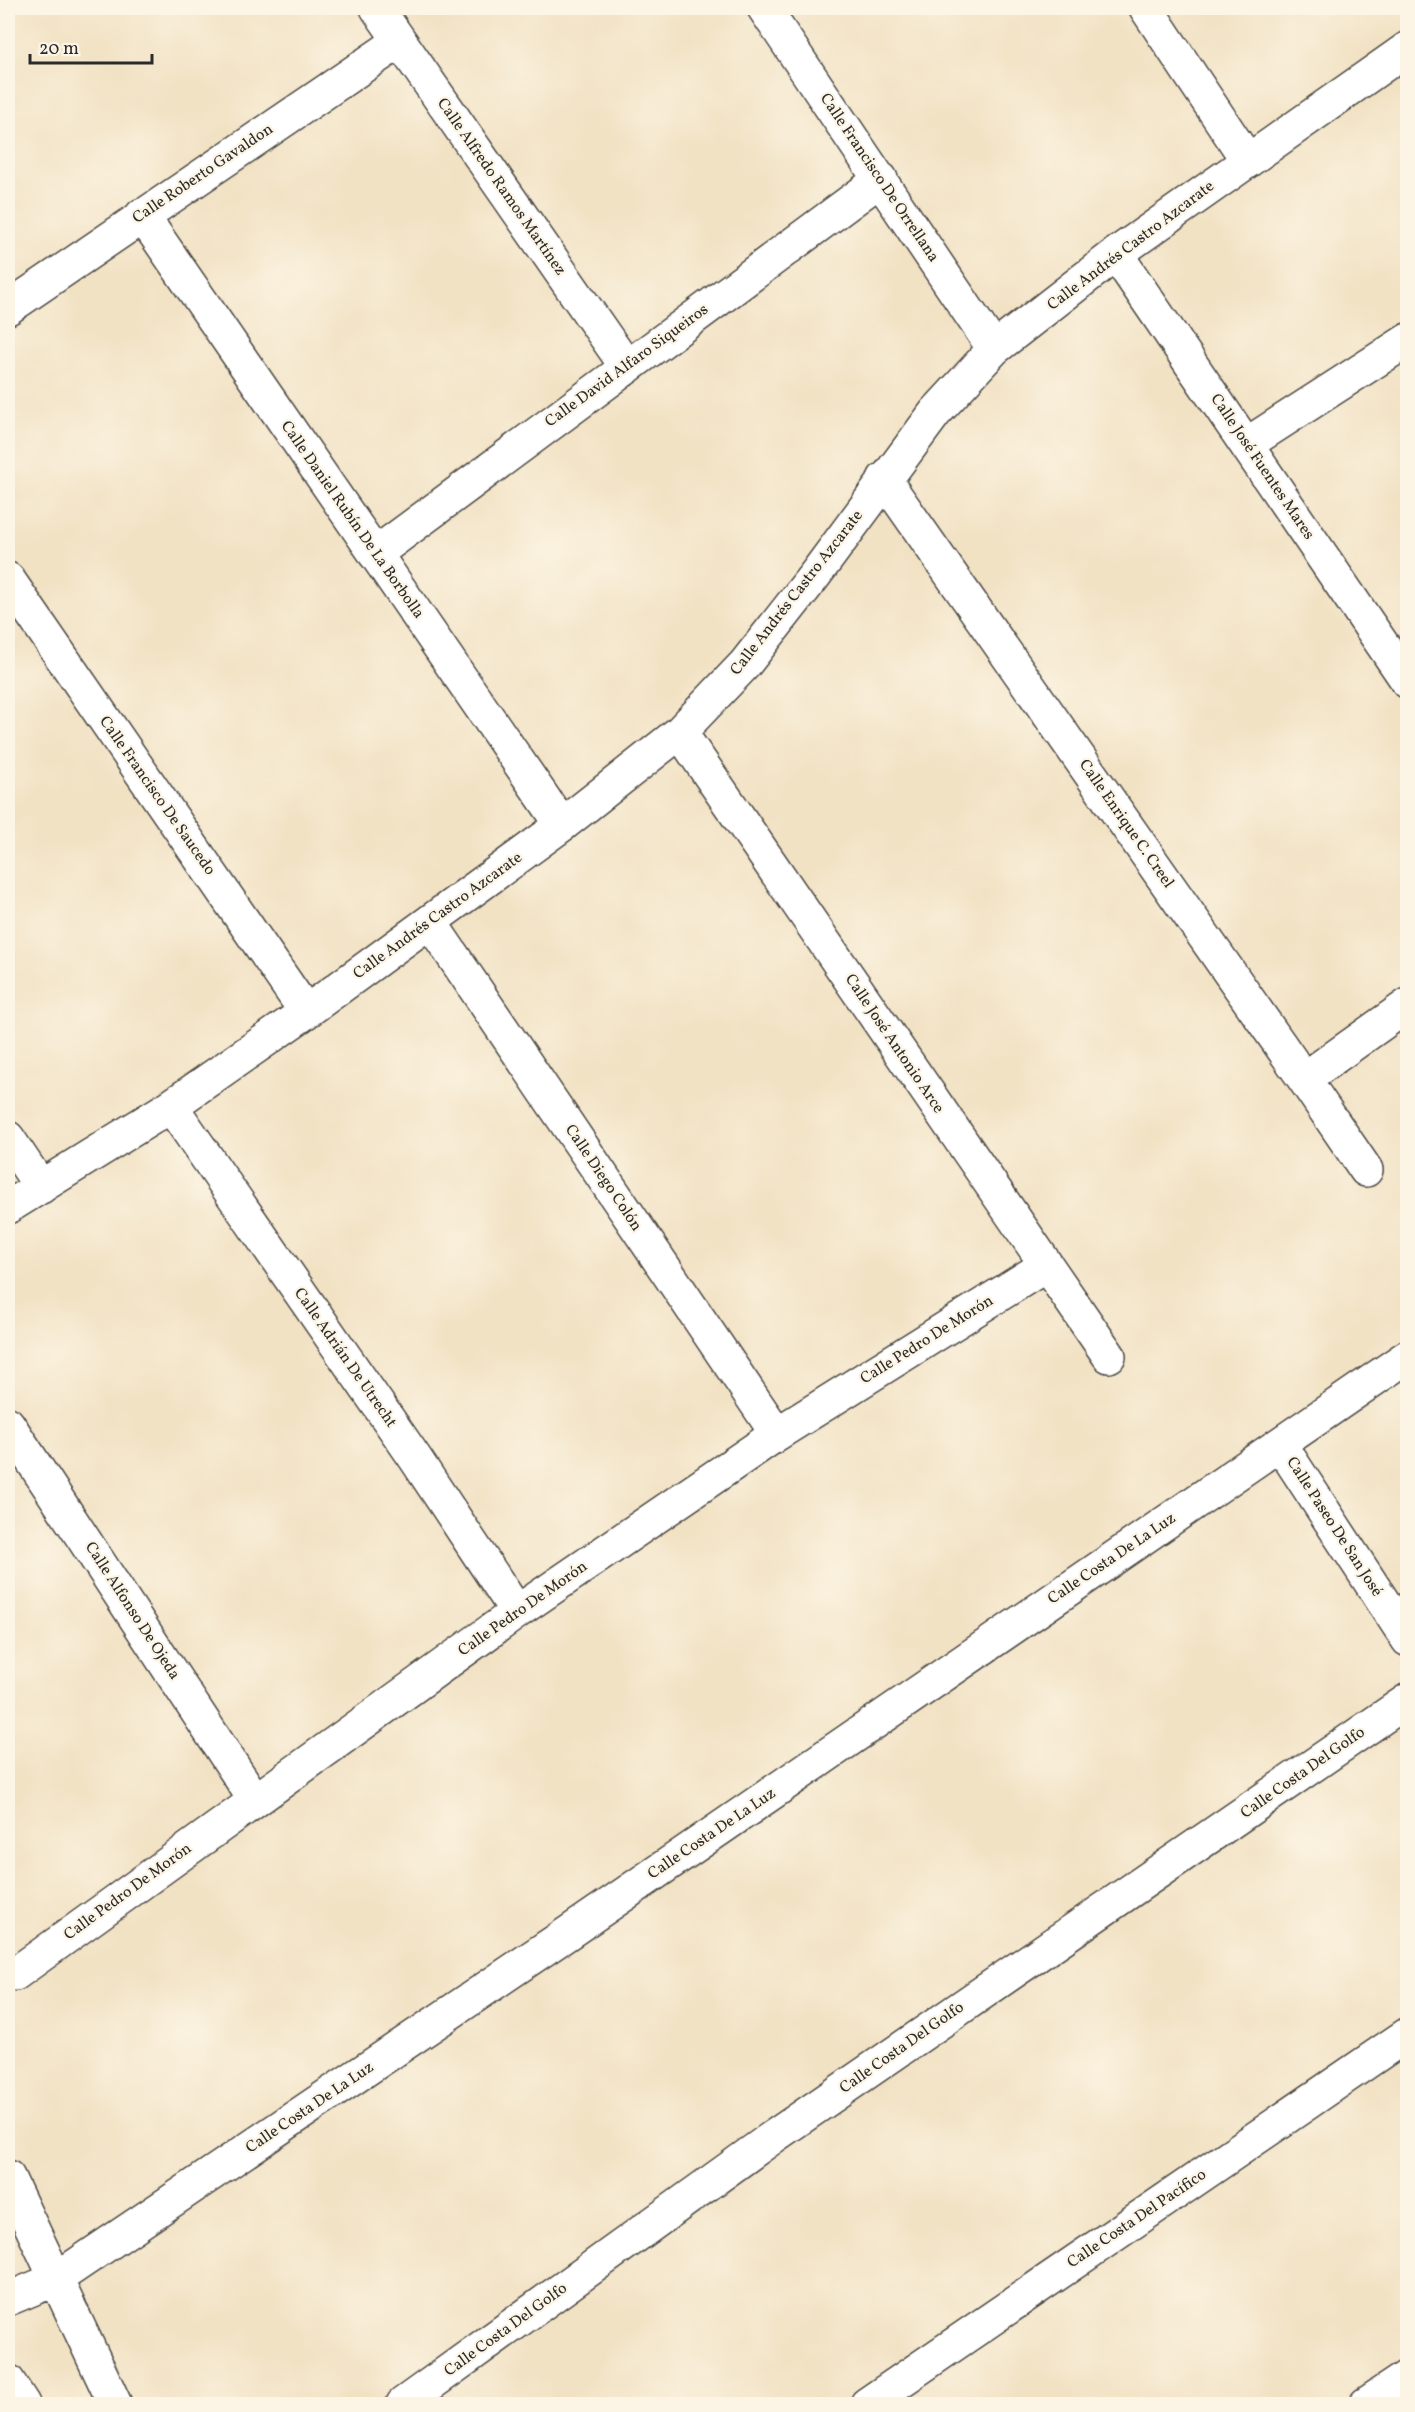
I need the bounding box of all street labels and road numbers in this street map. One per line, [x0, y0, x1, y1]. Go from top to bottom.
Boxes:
street label: Calle Francisco De Orrellana [814, 89, 944, 267]
street label: Calle Alfredo Ramos Martínez [431, 94, 571, 280]
street label: Calle Roberto Gavaldon [128, 119, 278, 229]
street label: Calle Andrés Castro Azcarate [1043, 176, 1219, 316]
street label: Calle David Alfaro Siqueiros [541, 299, 713, 433]
street label: Calle José Fuentes Mares [1205, 390, 1319, 545]
street label: Calle Daniel Rubín De La Borbolla [275, 417, 429, 623]
street label: Calle Andrés Castro Azcarate [725, 506, 869, 680]
street label: Calle Francisco De Saucedo [94, 712, 220, 880]
street label: Calle Enrique C. Creel [1073, 755, 1179, 893]
street label: Calle Andrés Castro Azcarate [349, 847, 527, 985]
street label: Calle José Antonio Arce [839, 970, 949, 1118]
street label: Calle Diego Colón [559, 1120, 647, 1236]
street label: Calle Adrián De Utrecht [288, 1284, 402, 1433]
street label: Calle Pedro De Morón [856, 1290, 998, 1390]
street label: Calle Paseo De San José [1281, 1453, 1387, 1601]
street label: Calle Costa De La Luz [1044, 1508, 1180, 1610]
street label: Calle Alfonso De Ojeda [79, 1538, 185, 1684]
street label: Calle Pedro De Morón [454, 1556, 592, 1662]
street label: Calle Costa Del Golfo [1236, 1722, 1370, 1824]
street label: Calle Costa De La Luz [644, 1783, 780, 1885]
street label: Calle Pedro De Morón [60, 1838, 196, 1946]
street label: Calle Costa Del Golfo [835, 1997, 969, 2099]
street label: Calle Costa De La Luz [242, 2057, 378, 2159]
street label: Calle Costa Del Pacífico [1063, 2164, 1211, 2274]
street label: Calle Costa Del Golfo [440, 2278, 572, 2382]

